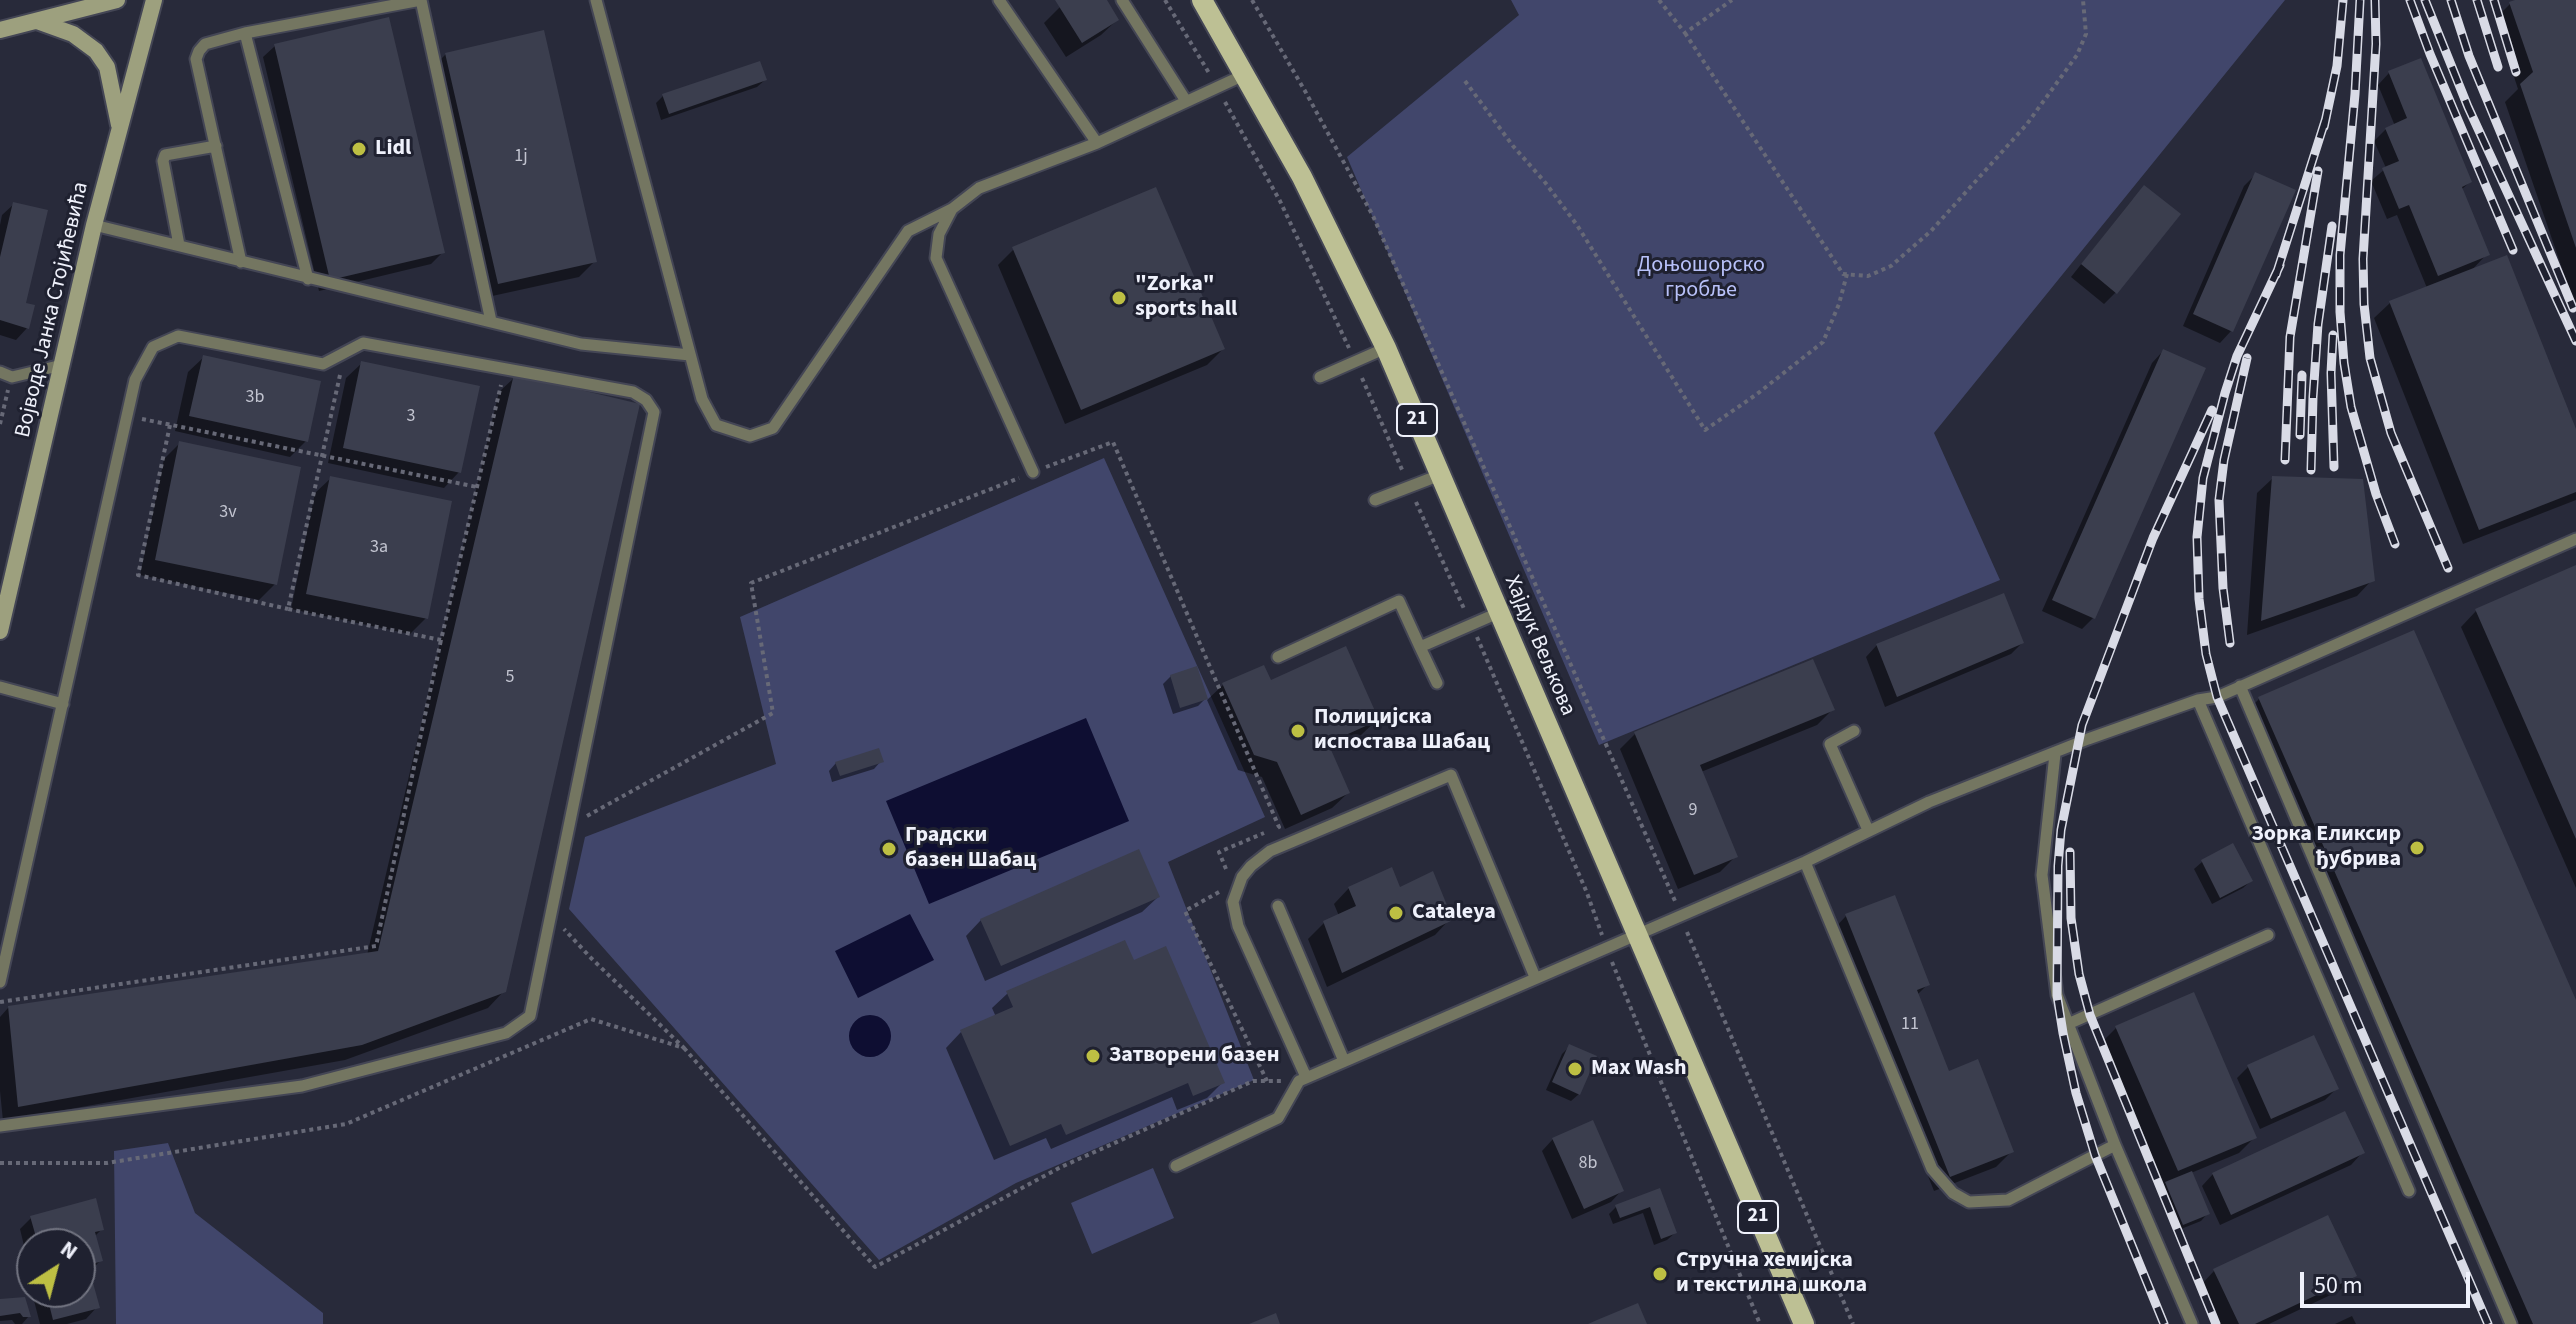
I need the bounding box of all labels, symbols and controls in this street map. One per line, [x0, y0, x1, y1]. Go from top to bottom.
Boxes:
place label: Lidl [375, 136, 411, 162]
marker: Lidl [350, 140, 368, 158]
house number: 1j [514, 146, 528, 168]
street label: Војводе Јанка Стојићевића [11, 180, 95, 440]
park label: Доњошорско гробље [1637, 253, 1765, 304]
place label: "Zorka" sports hall [1135, 272, 1237, 324]
marker: "Zorka" sports hall [1110, 289, 1128, 307]
house number: 3b [246, 387, 264, 409]
road number: 21 [1397, 404, 1437, 436]
house number: 3 [407, 406, 415, 428]
house number: 3v [219, 502, 237, 524]
house number: 3a [370, 537, 388, 559]
street label: Хајдук Вељкова [1498, 572, 1580, 720]
house number: 5 [506, 667, 514, 689]
place label: Полицијска испостава Шабац [1314, 705, 1490, 756]
marker: Полицијска испостава Шабац [1289, 722, 1307, 740]
house number: 9 [1689, 800, 1697, 822]
place label: Зорка Еликсир ђубрива [2251, 822, 2401, 874]
place label: Градски базен Шабац [905, 823, 1036, 874]
marker: Зорка Еликсир ђубрива [2408, 839, 2426, 857]
marker: Градски базен Шабац [880, 840, 898, 858]
place label: Cataleya [1412, 900, 1496, 926]
marker: Cataleya [1387, 904, 1405, 922]
house number: 11 [1901, 1014, 1919, 1036]
place label: Затворени базен [1109, 1043, 1279, 1069]
marker: Затворени базен [1084, 1047, 1102, 1065]
place label: Max Wash [1591, 1056, 1687, 1082]
marker: Max Wash [1566, 1060, 1584, 1078]
house number: 8b [1579, 1153, 1597, 1175]
road number: 21 [1738, 1201, 1778, 1233]
north arrow [16, 1228, 96, 1308]
text: N [54, 1233, 84, 1267]
place label: Стручна хемијска и текстилна школа [1676, 1248, 1867, 1300]
scale bar [2304, 1256, 2474, 1306]
marker: Стручна хемијска и текстилна школа [1651, 1265, 1669, 1283]
text: 50 m [2314, 1268, 2363, 1303]

